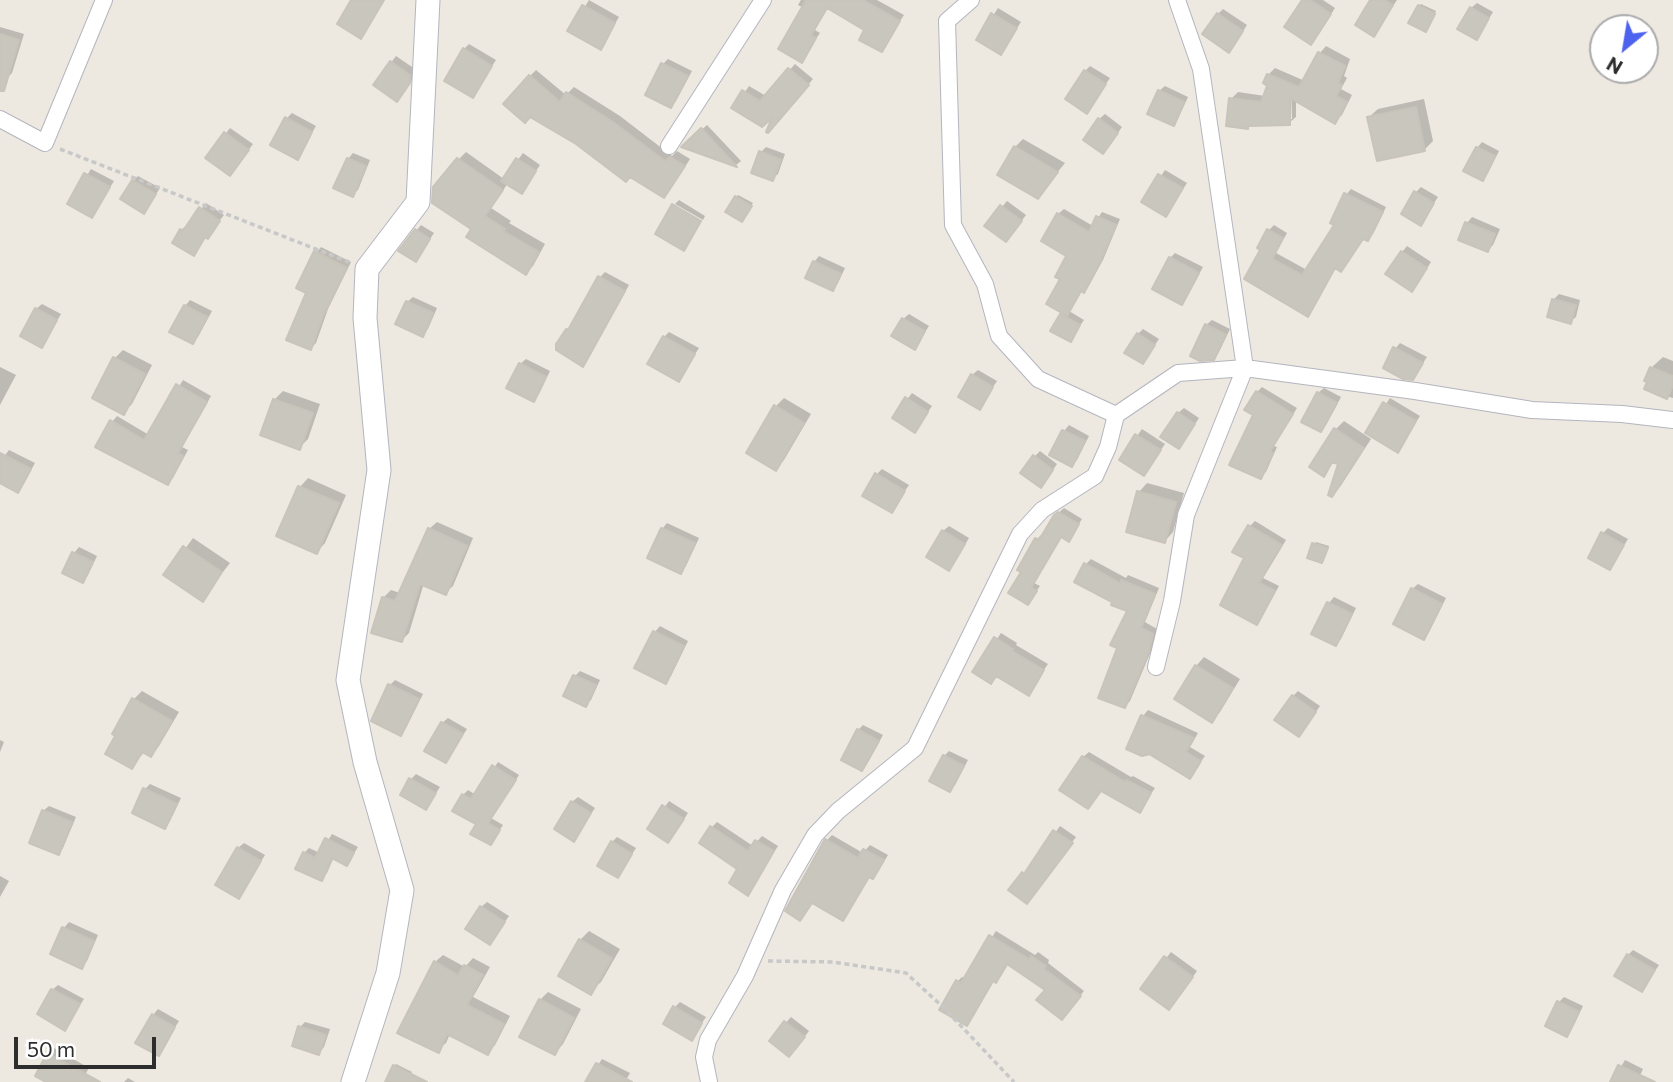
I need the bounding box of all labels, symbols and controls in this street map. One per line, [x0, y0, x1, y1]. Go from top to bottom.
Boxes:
north arrow [1589, 14, 1659, 84]
text: N [1602, 52, 1626, 79]
scale bar [18, 1023, 159, 1066]
text: 50 m [27, 1036, 75, 1061]

